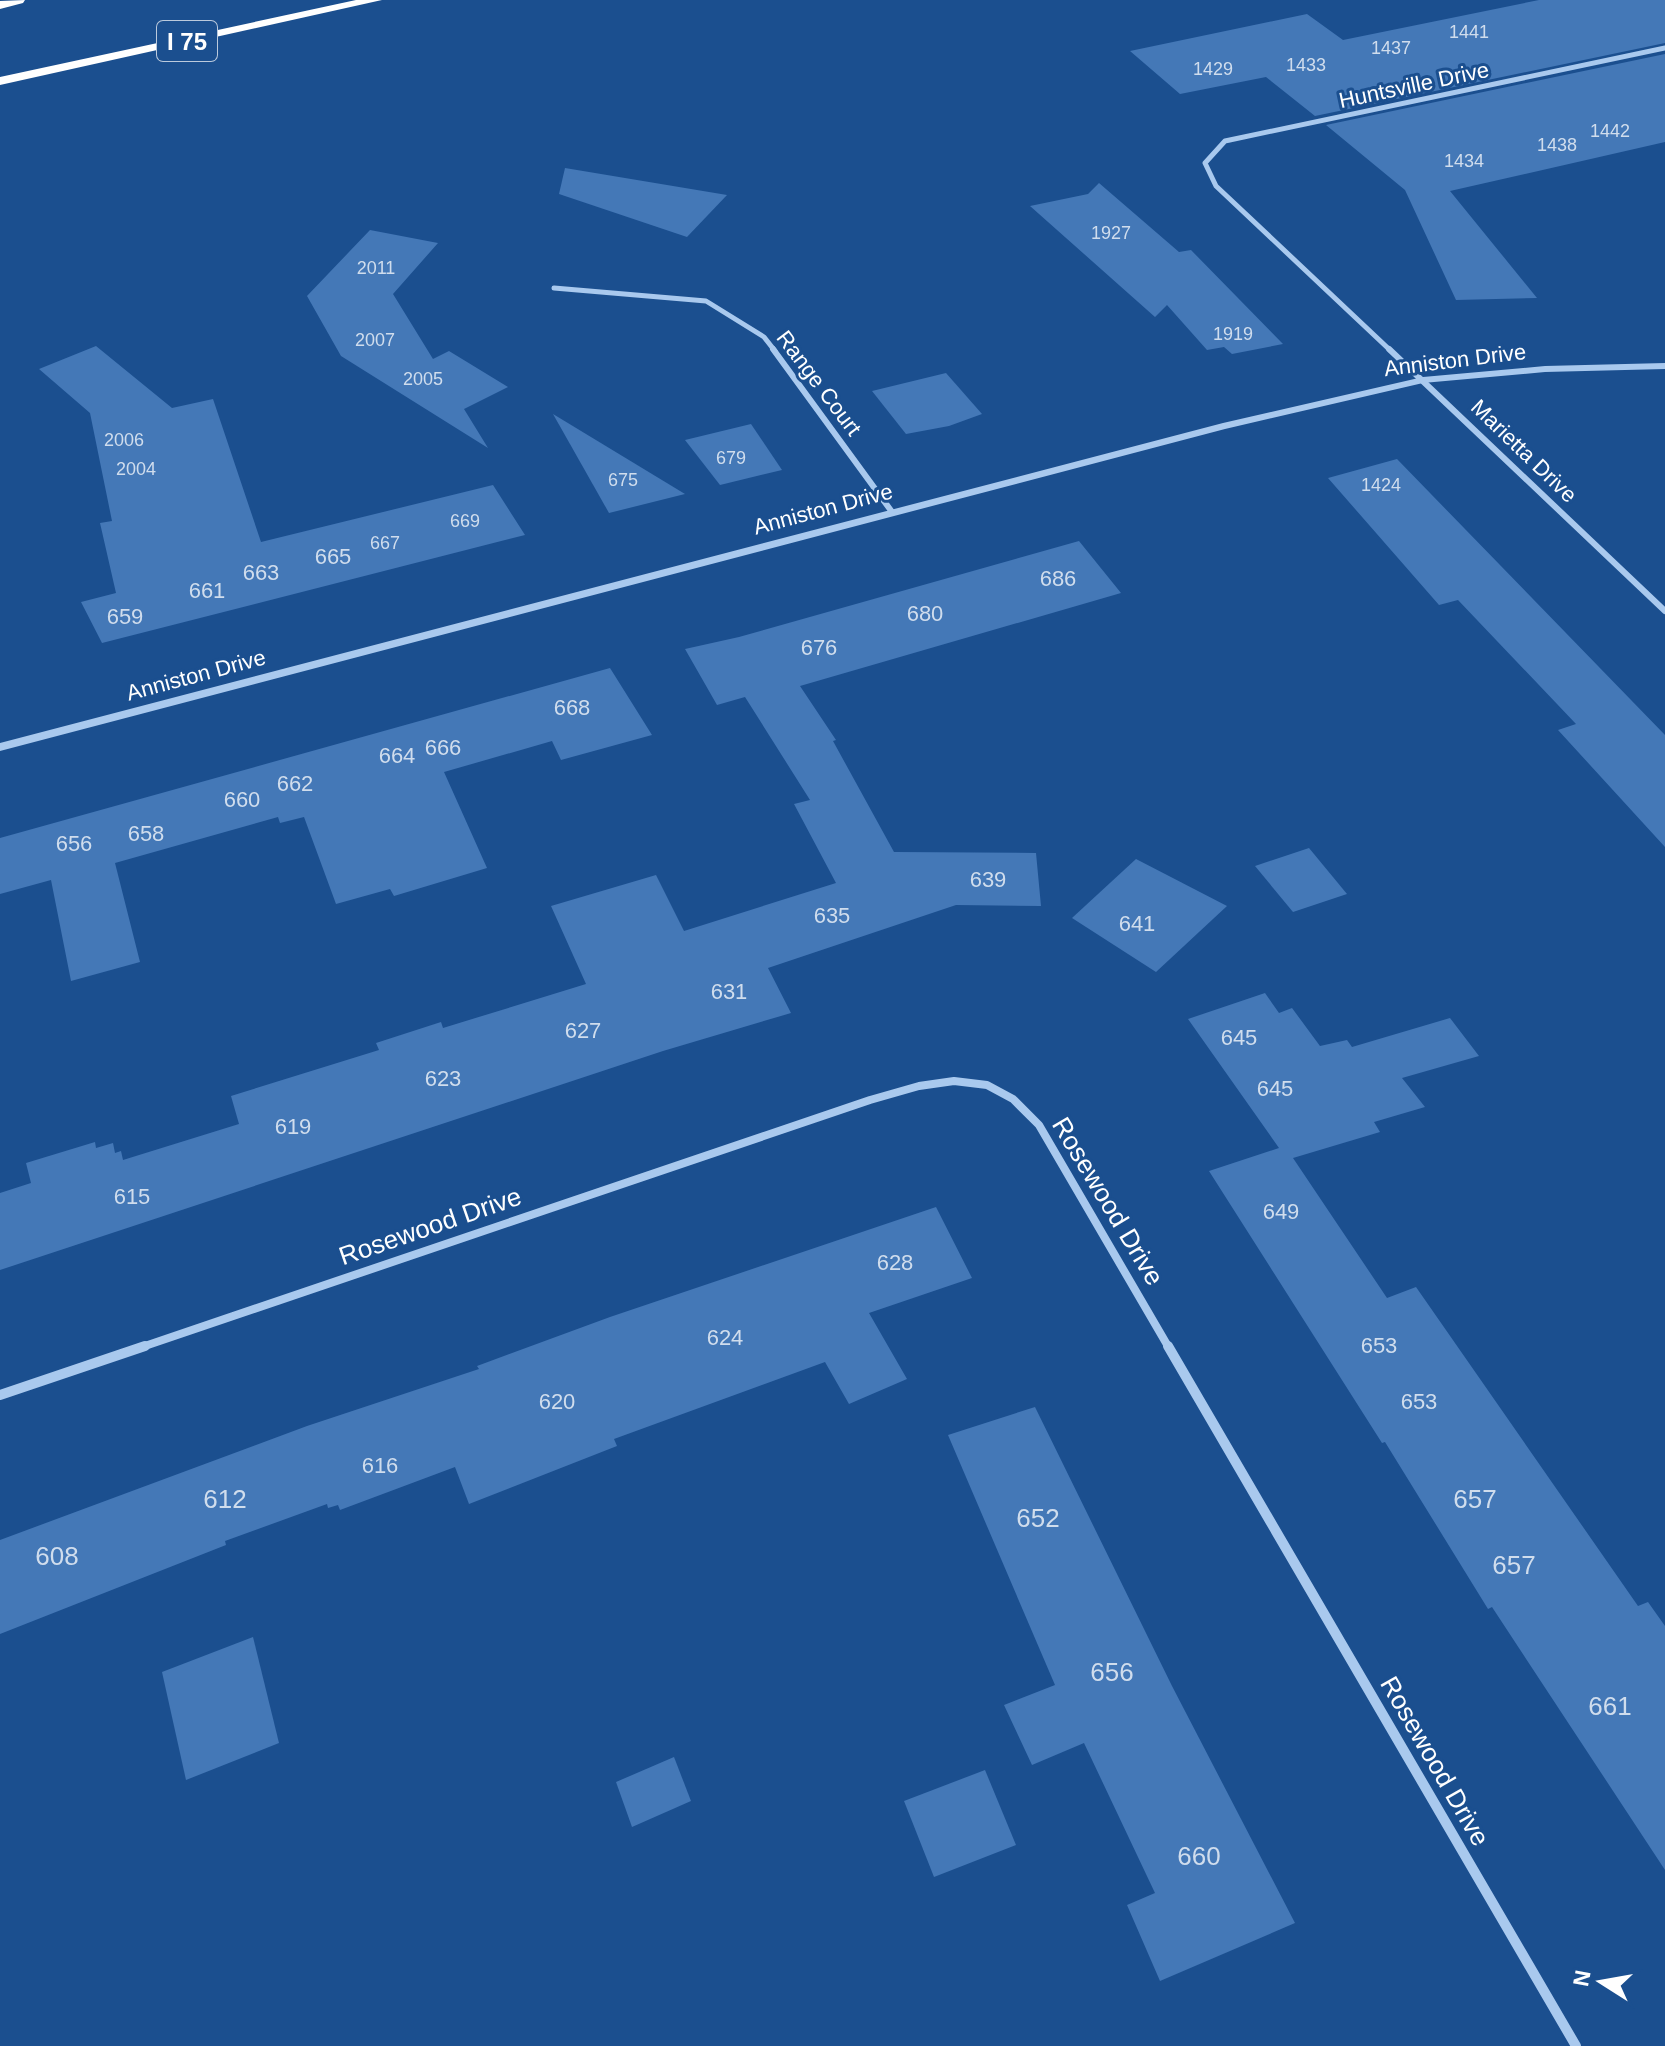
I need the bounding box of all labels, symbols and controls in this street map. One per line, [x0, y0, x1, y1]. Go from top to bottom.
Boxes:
road number: I 75 [157, 21, 217, 61]
house number: 1441 [1449, 22, 1489, 42]
house number: 1437 [1371, 38, 1411, 58]
house number: 1433 [1286, 55, 1326, 75]
street label: Huntsville Drive [1337, 57, 1491, 113]
house number: 1429 [1193, 59, 1233, 79]
house number: 1442 [1590, 121, 1630, 141]
house number: 1438 [1537, 135, 1577, 155]
house number: 1434 [1444, 151, 1484, 171]
house number: 1927 [1091, 223, 1131, 243]
house number: 2011 [357, 258, 395, 278]
house number: 1919 [1213, 324, 1253, 344]
street label: Range Court [771, 326, 867, 440]
house number: 2007 [355, 330, 395, 350]
street label: Anniston Drive [1382, 339, 1528, 381]
house number: 2005 [403, 369, 443, 389]
street label: Marietta Drive [1466, 394, 1582, 508]
house number: 2006 [104, 430, 144, 450]
house number: 679 [716, 448, 746, 468]
house number: 2004 [116, 459, 156, 479]
house number: 675 [608, 470, 638, 490]
house number: 1424 [1361, 475, 1401, 495]
street label: Anniston Drive [751, 478, 895, 540]
house number: 669 [450, 511, 480, 531]
house number: 667 [370, 533, 400, 553]
house number: 665 [315, 544, 351, 569]
house number: 663 [243, 560, 279, 585]
house number: 686 [1040, 566, 1076, 591]
house number: 661 [189, 578, 225, 603]
house number: 680 [907, 601, 943, 626]
house number: 659 [107, 604, 143, 629]
house number: 676 [801, 635, 837, 660]
street label: Anniston Drive [124, 644, 268, 706]
house number: 668 [554, 695, 590, 720]
house number: 666 [425, 735, 461, 760]
house number: 664 [379, 743, 415, 768]
house number: 662 [277, 771, 313, 796]
house number: 660 [224, 787, 260, 812]
house number: 658 [128, 821, 164, 846]
house number: 656 [56, 831, 92, 856]
house number: 639 [970, 867, 1006, 892]
house number: 635 [814, 903, 850, 928]
house number: 641 [1119, 911, 1155, 936]
house number: 631 [711, 979, 747, 1004]
house number: 627 [565, 1018, 601, 1043]
house number: 645 [1221, 1025, 1257, 1050]
house number: 623 [425, 1066, 461, 1091]
house number: 645 [1257, 1076, 1293, 1101]
street label: Rosewood Drive [1046, 1112, 1170, 1290]
house number: 619 [275, 1114, 311, 1139]
street label: Rosewood Drive [335, 1181, 525, 1271]
house number: 615 [114, 1184, 150, 1209]
house number: 649 [1263, 1199, 1299, 1224]
house number: 628 [877, 1250, 913, 1275]
house number: 624 [707, 1325, 743, 1350]
house number: 653 [1361, 1333, 1397, 1358]
house number: 620 [539, 1389, 575, 1414]
house number: 653 [1401, 1389, 1437, 1414]
house number: 616 [362, 1453, 398, 1478]
house number: 612 [203, 1484, 247, 1514]
house number: 657 [1453, 1484, 1497, 1514]
house number: 652 [1016, 1503, 1060, 1533]
house number: 608 [35, 1541, 79, 1571]
house number: 657 [1492, 1550, 1536, 1580]
house number: 656 [1090, 1657, 1134, 1687]
street label: Rosewood Drive [1374, 1671, 1496, 1851]
house number: 661 [1588, 1691, 1632, 1721]
house number: 660 [1177, 1841, 1221, 1871]
north arrow [1561, 1942, 1641, 2022]
text: N [1568, 1968, 1596, 1988]

